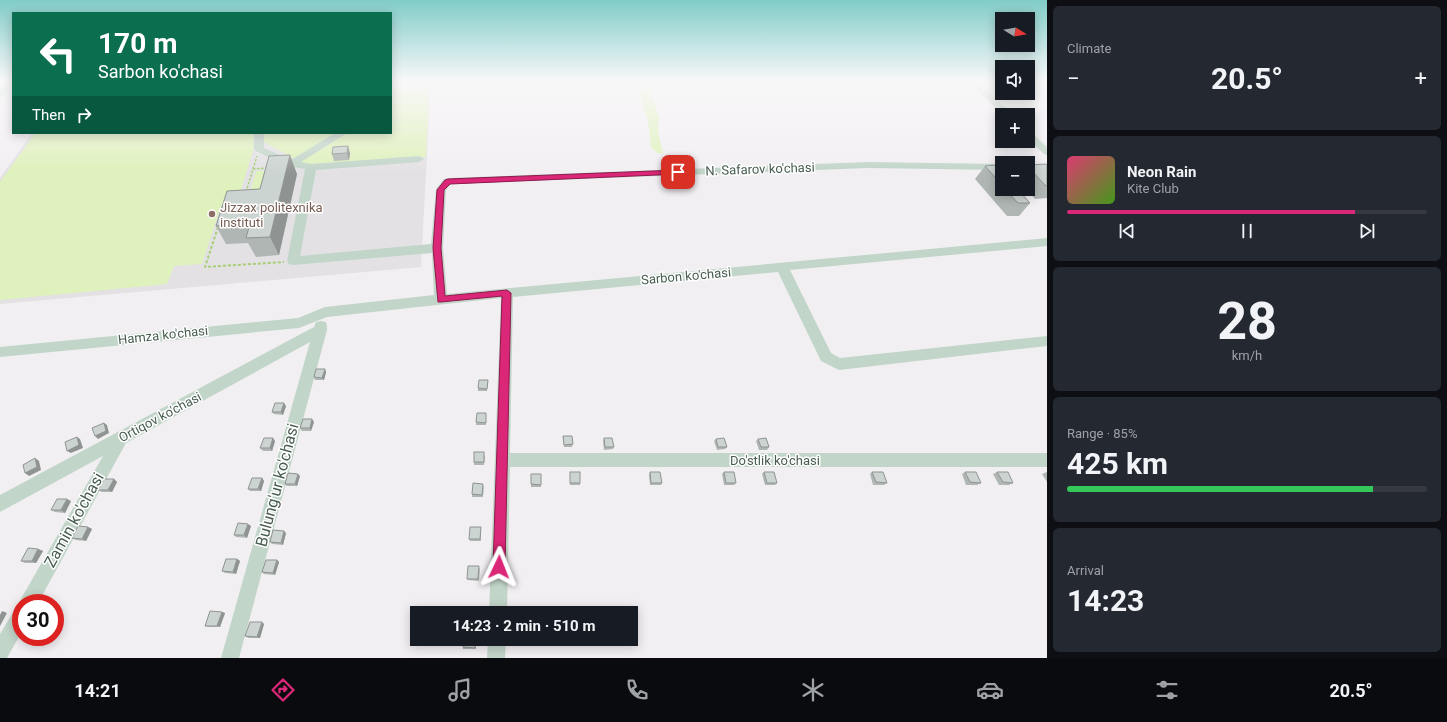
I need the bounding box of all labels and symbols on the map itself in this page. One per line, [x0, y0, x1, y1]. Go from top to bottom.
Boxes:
north arrow [995, 12, 1035, 52]
pin [661, 155, 695, 189]
street label: N. Safarov ko'chasi [705, 160, 815, 178]
place label: Jizzax politexnika instituti [220, 200, 323, 230]
marker: Jizzax politexnika instituti [207, 209, 217, 219]
street label: Sarbon ko'chasi [640, 265, 732, 287]
street label: Hamza ko'chasi [117, 323, 209, 347]
street label: Ortiqov ko'chasi [116, 389, 204, 445]
street label: Bulung'ur ko'chasi [251, 421, 303, 549]
street label: Do'stlik ko'chasi [730, 453, 820, 468]
street label: Zamin ko'chasi [40, 469, 108, 571]
position arrow [478, 546, 520, 588]
speed limit sign: 30 [12, 594, 64, 646]

